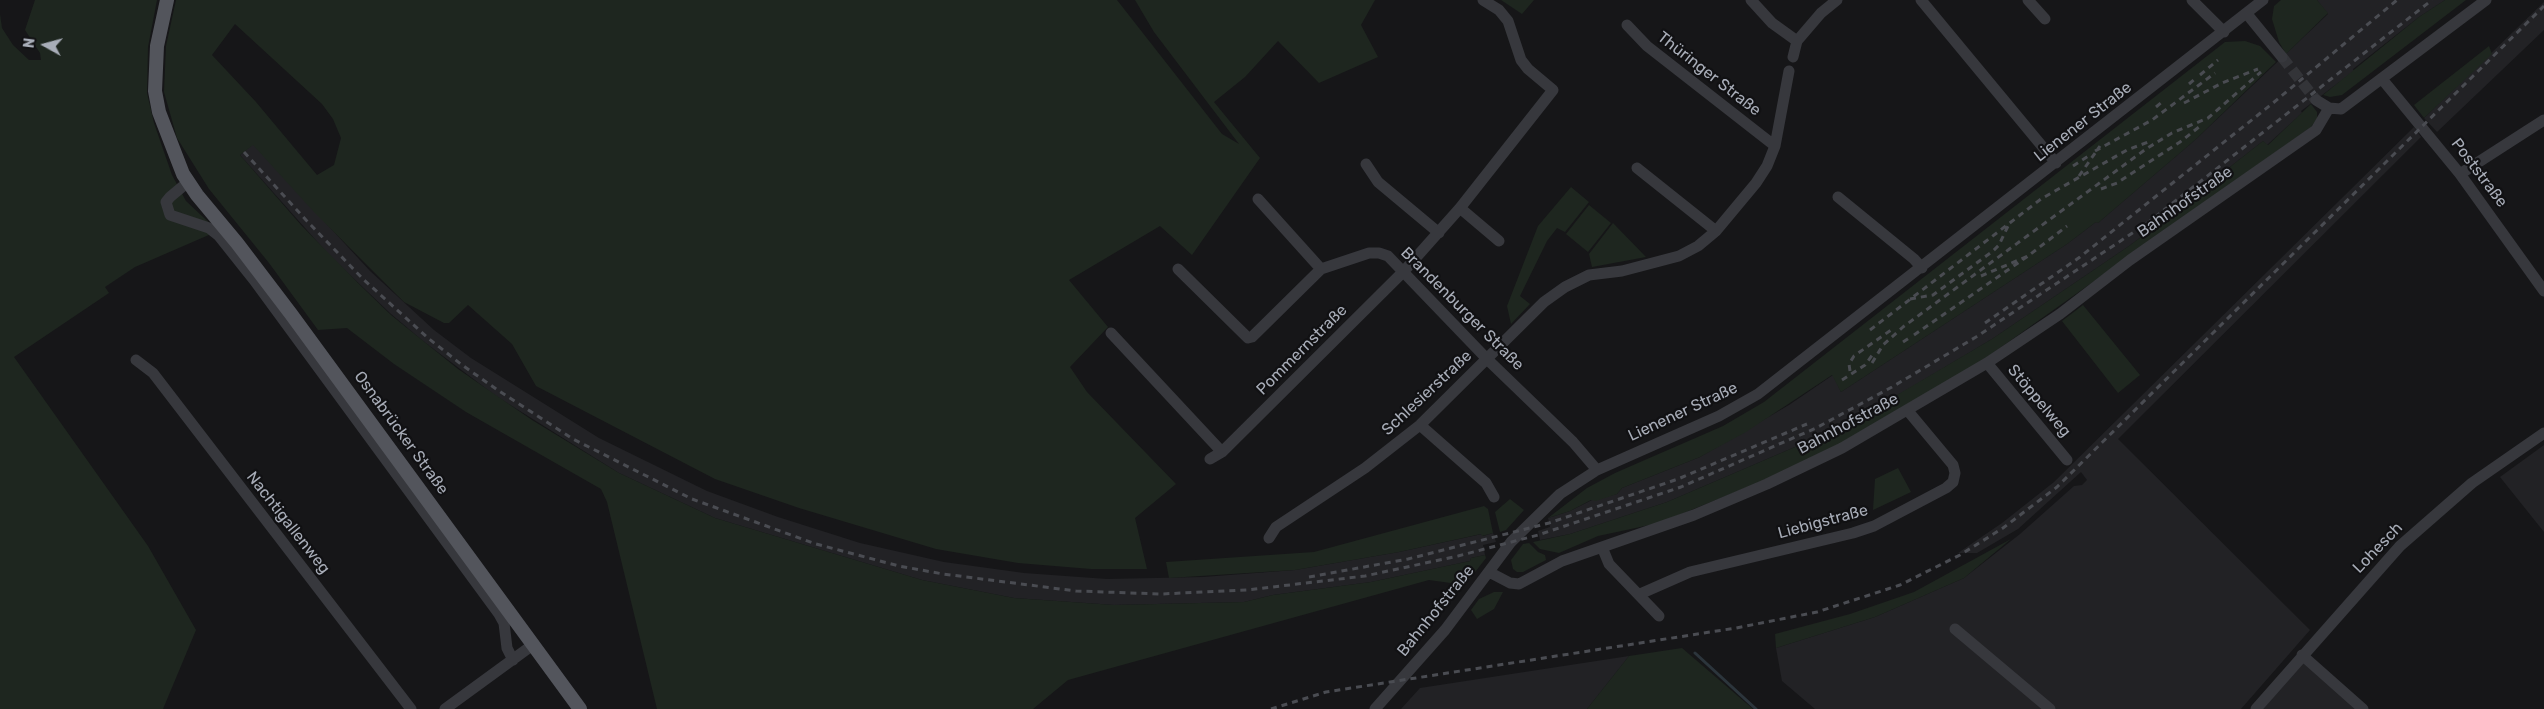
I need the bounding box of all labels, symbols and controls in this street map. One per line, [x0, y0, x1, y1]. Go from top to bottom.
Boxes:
north arrow [20, 20, 70, 70]
street label: Thüringer Straße [1654, 28, 1764, 120]
text: N [21, 37, 39, 49]
street label: Lienener Straße [2030, 78, 2136, 166]
street label: Poststraße [2447, 135, 2511, 211]
street label: Bahnhofstraße [2134, 162, 2236, 242]
street label: Brandenburger Straße [1396, 243, 1528, 375]
street label: Pommernstraße [1253, 301, 1351, 399]
street label: Schlesierstraße [1378, 346, 1476, 440]
street label: Stöppelweg [2003, 361, 2075, 441]
street label: Osnabrücker Straße [350, 368, 452, 498]
street label: Lienener Straße [1625, 378, 1741, 446]
street label: Bahnhofstraße [1794, 389, 1902, 459]
street label: Nachtigallenweg [242, 468, 334, 578]
street label: Liebigstraße [1776, 501, 1870, 543]
street label: Lohesch [2349, 519, 2407, 577]
street label: Bahnhofstraße [1393, 562, 1479, 660]

